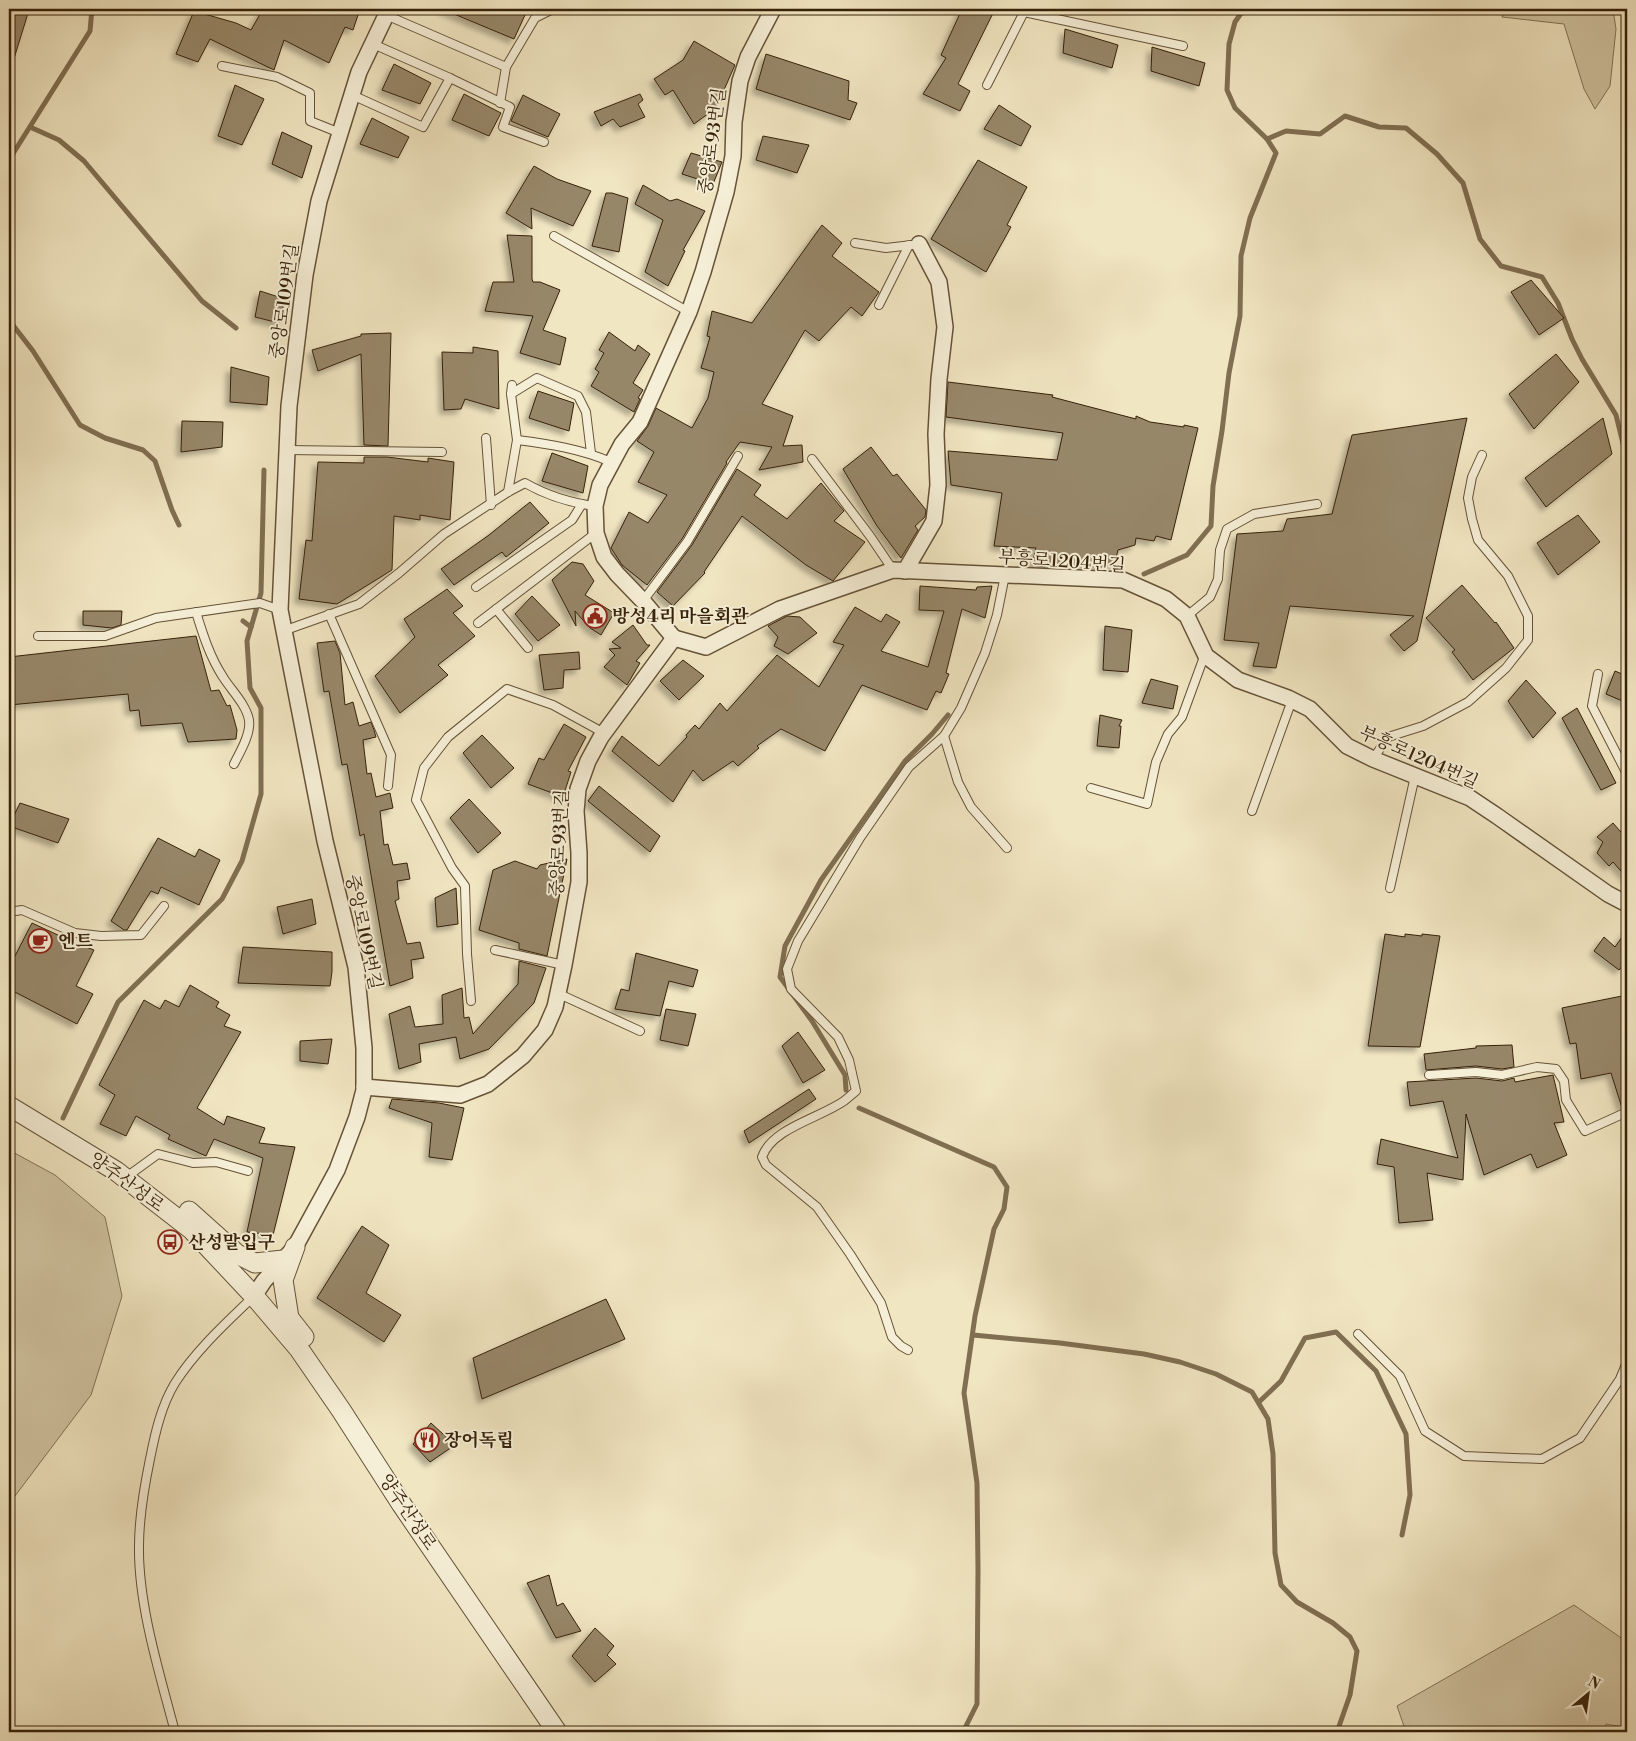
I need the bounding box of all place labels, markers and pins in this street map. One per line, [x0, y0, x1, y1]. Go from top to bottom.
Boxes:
public building icon: 방성4리 마을회관 [582, 603, 608, 629]
place label: 방성4리 마을회관 [612, 605, 749, 628]
cafe icon: 엔트 [27, 928, 53, 954]
place label: 엔트 [58, 930, 93, 953]
bus stop icon: 산성말입구 [157, 1229, 183, 1255]
place label: 산성말입구 [188, 1231, 276, 1254]
restaurant icon: 장어독립 [414, 1427, 440, 1453]
place label: 장어독립 [444, 1429, 514, 1452]

